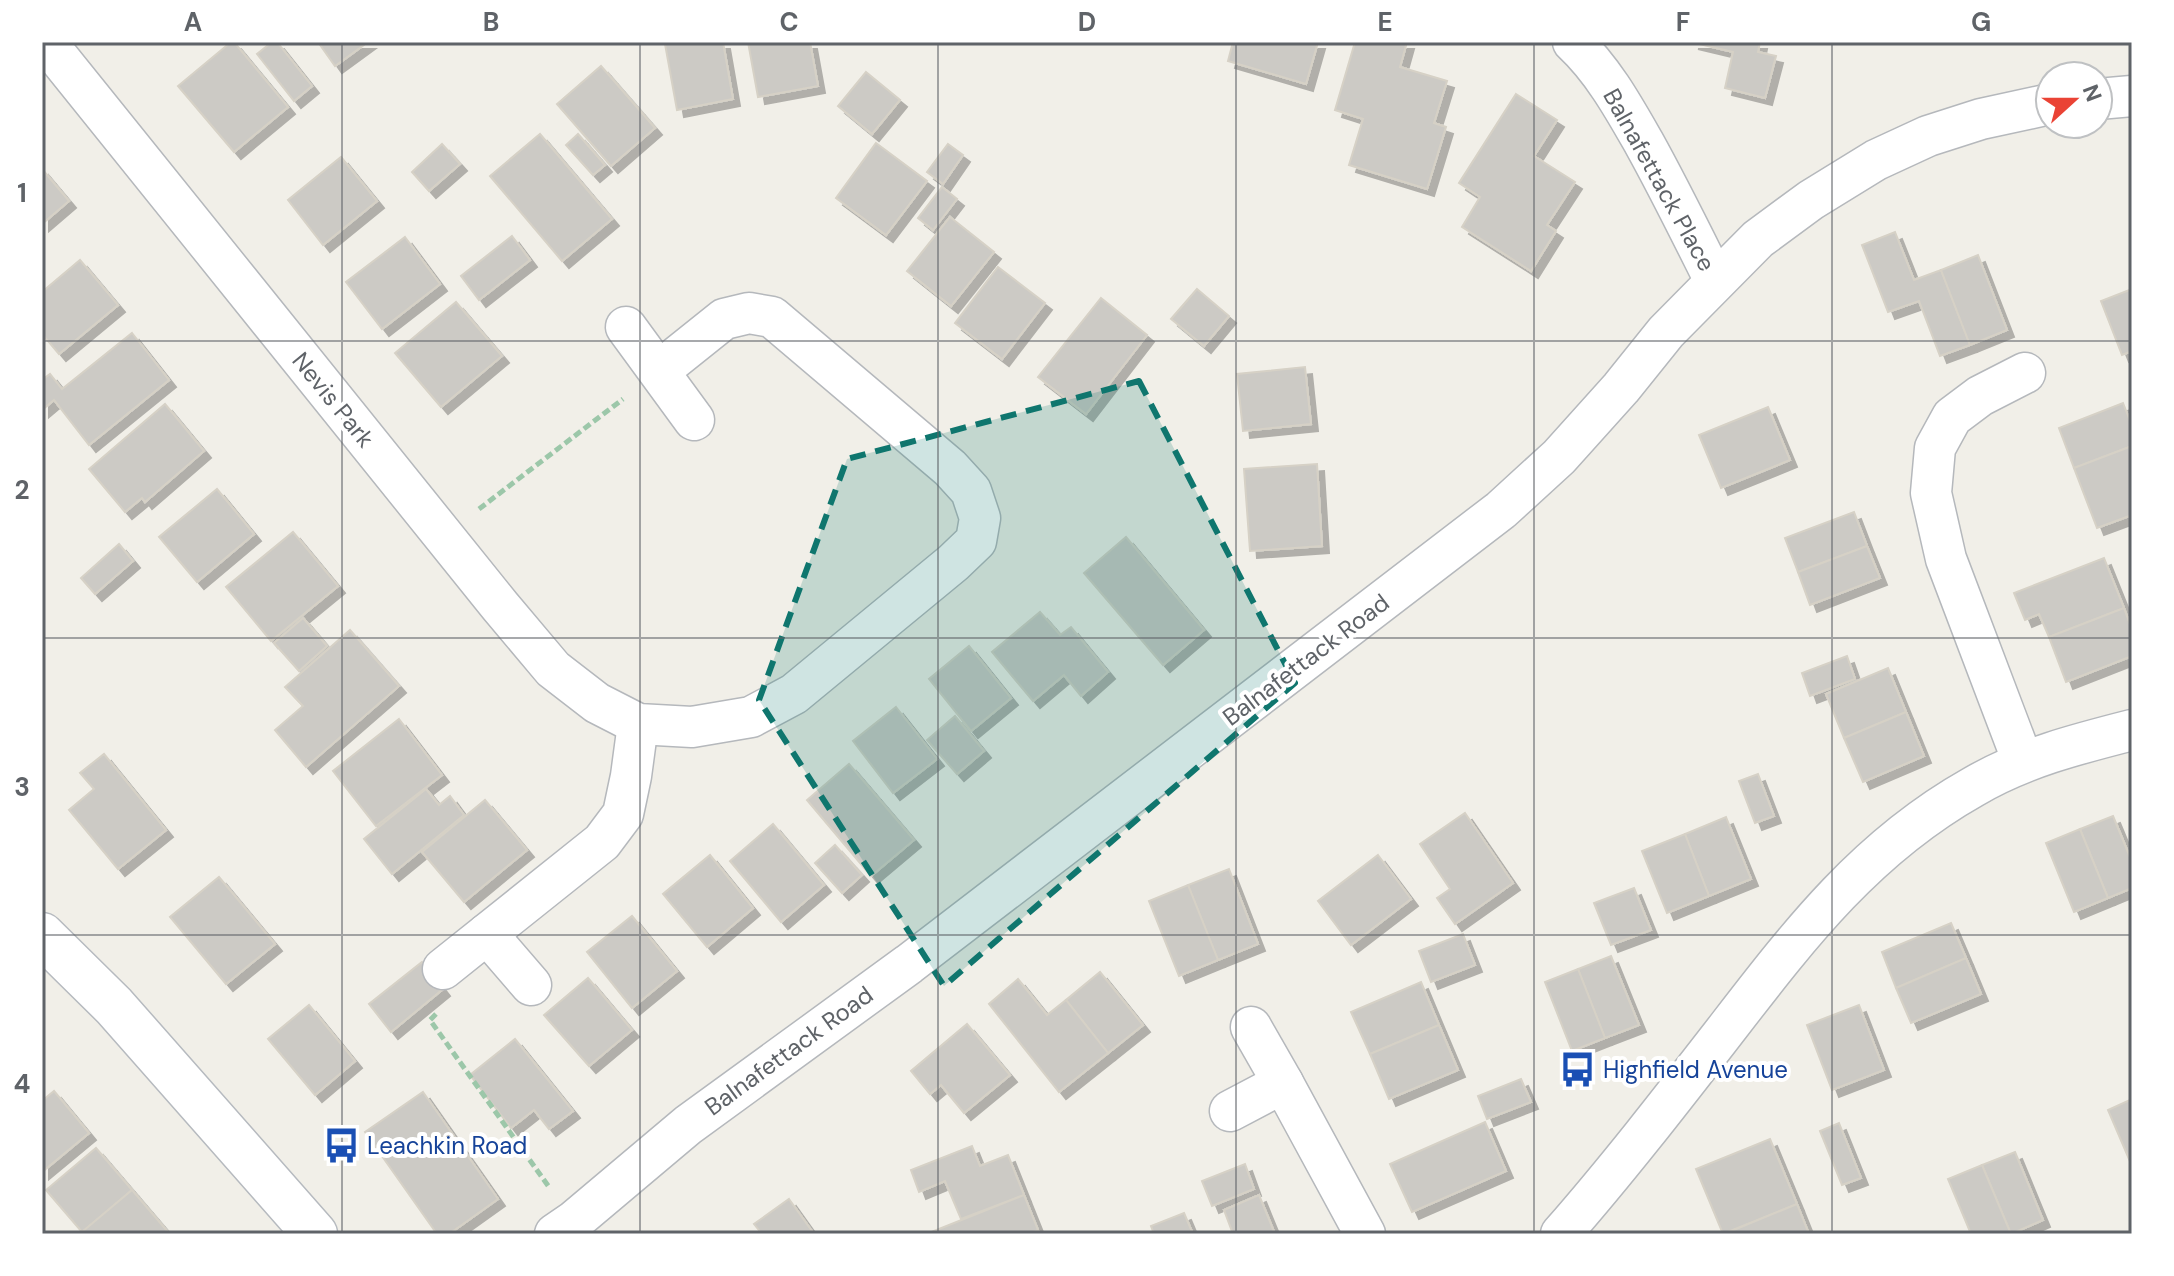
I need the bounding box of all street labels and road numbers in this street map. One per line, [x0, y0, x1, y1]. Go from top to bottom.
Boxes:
street label: Balnafettack Place [1596, 83, 1723, 277]
street label: Nevis Park [285, 346, 381, 454]
street label: Balnafettack Road [1216, 587, 1395, 732]
street label: Balnafettack Road [698, 979, 879, 1122]

